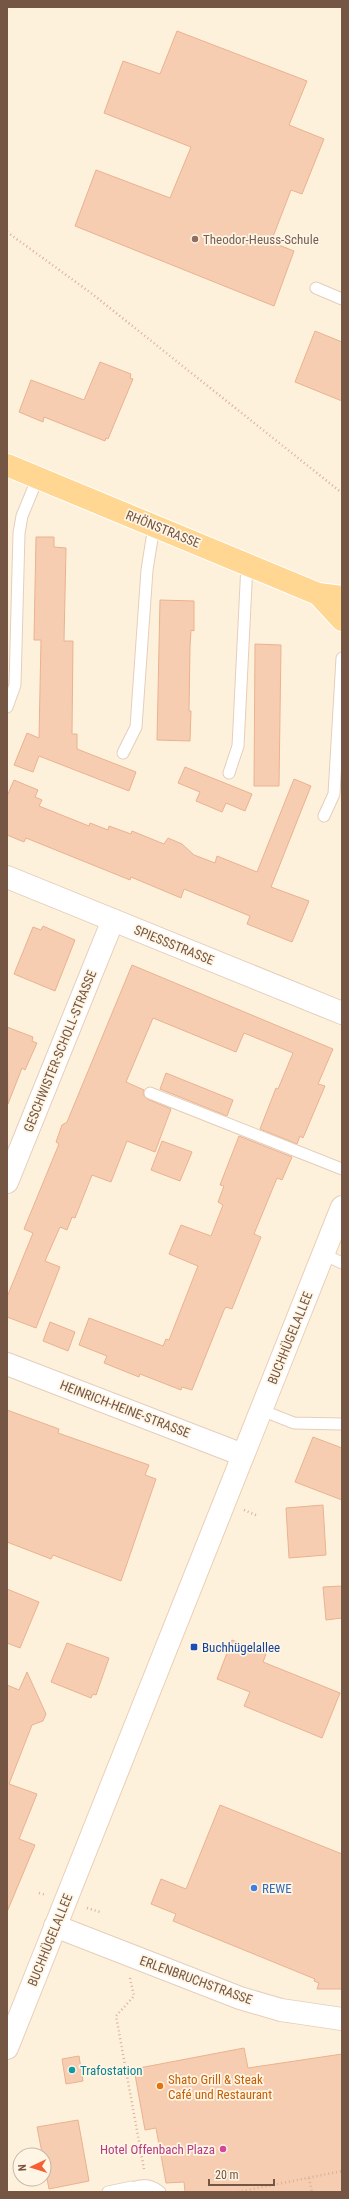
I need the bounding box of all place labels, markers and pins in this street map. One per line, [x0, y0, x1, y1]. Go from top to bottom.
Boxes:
place label: Theodor-Heuss-Schule [203, 232, 319, 247]
marker: Theodor-Heuss-Schule [190, 234, 200, 244]
place label: Buchhügelallee [202, 1640, 280, 1655]
marker: Buchhügelallee [189, 1642, 199, 1652]
place label: REWE [262, 1881, 292, 1896]
marker: REWE [249, 1883, 259, 1893]
place label: Trafostation [80, 2063, 143, 2078]
marker: Trafostation [67, 2065, 77, 2075]
place label: Shato Grill & Steak Café und Restaurant [168, 2072, 272, 2102]
marker: Shato Grill & Steak Café und Restaurant [155, 2081, 165, 2091]
place label: Hotel Offenbach Plaza [100, 2142, 215, 2157]
marker: Hotel Offenbach Plaza [218, 2144, 228, 2154]

